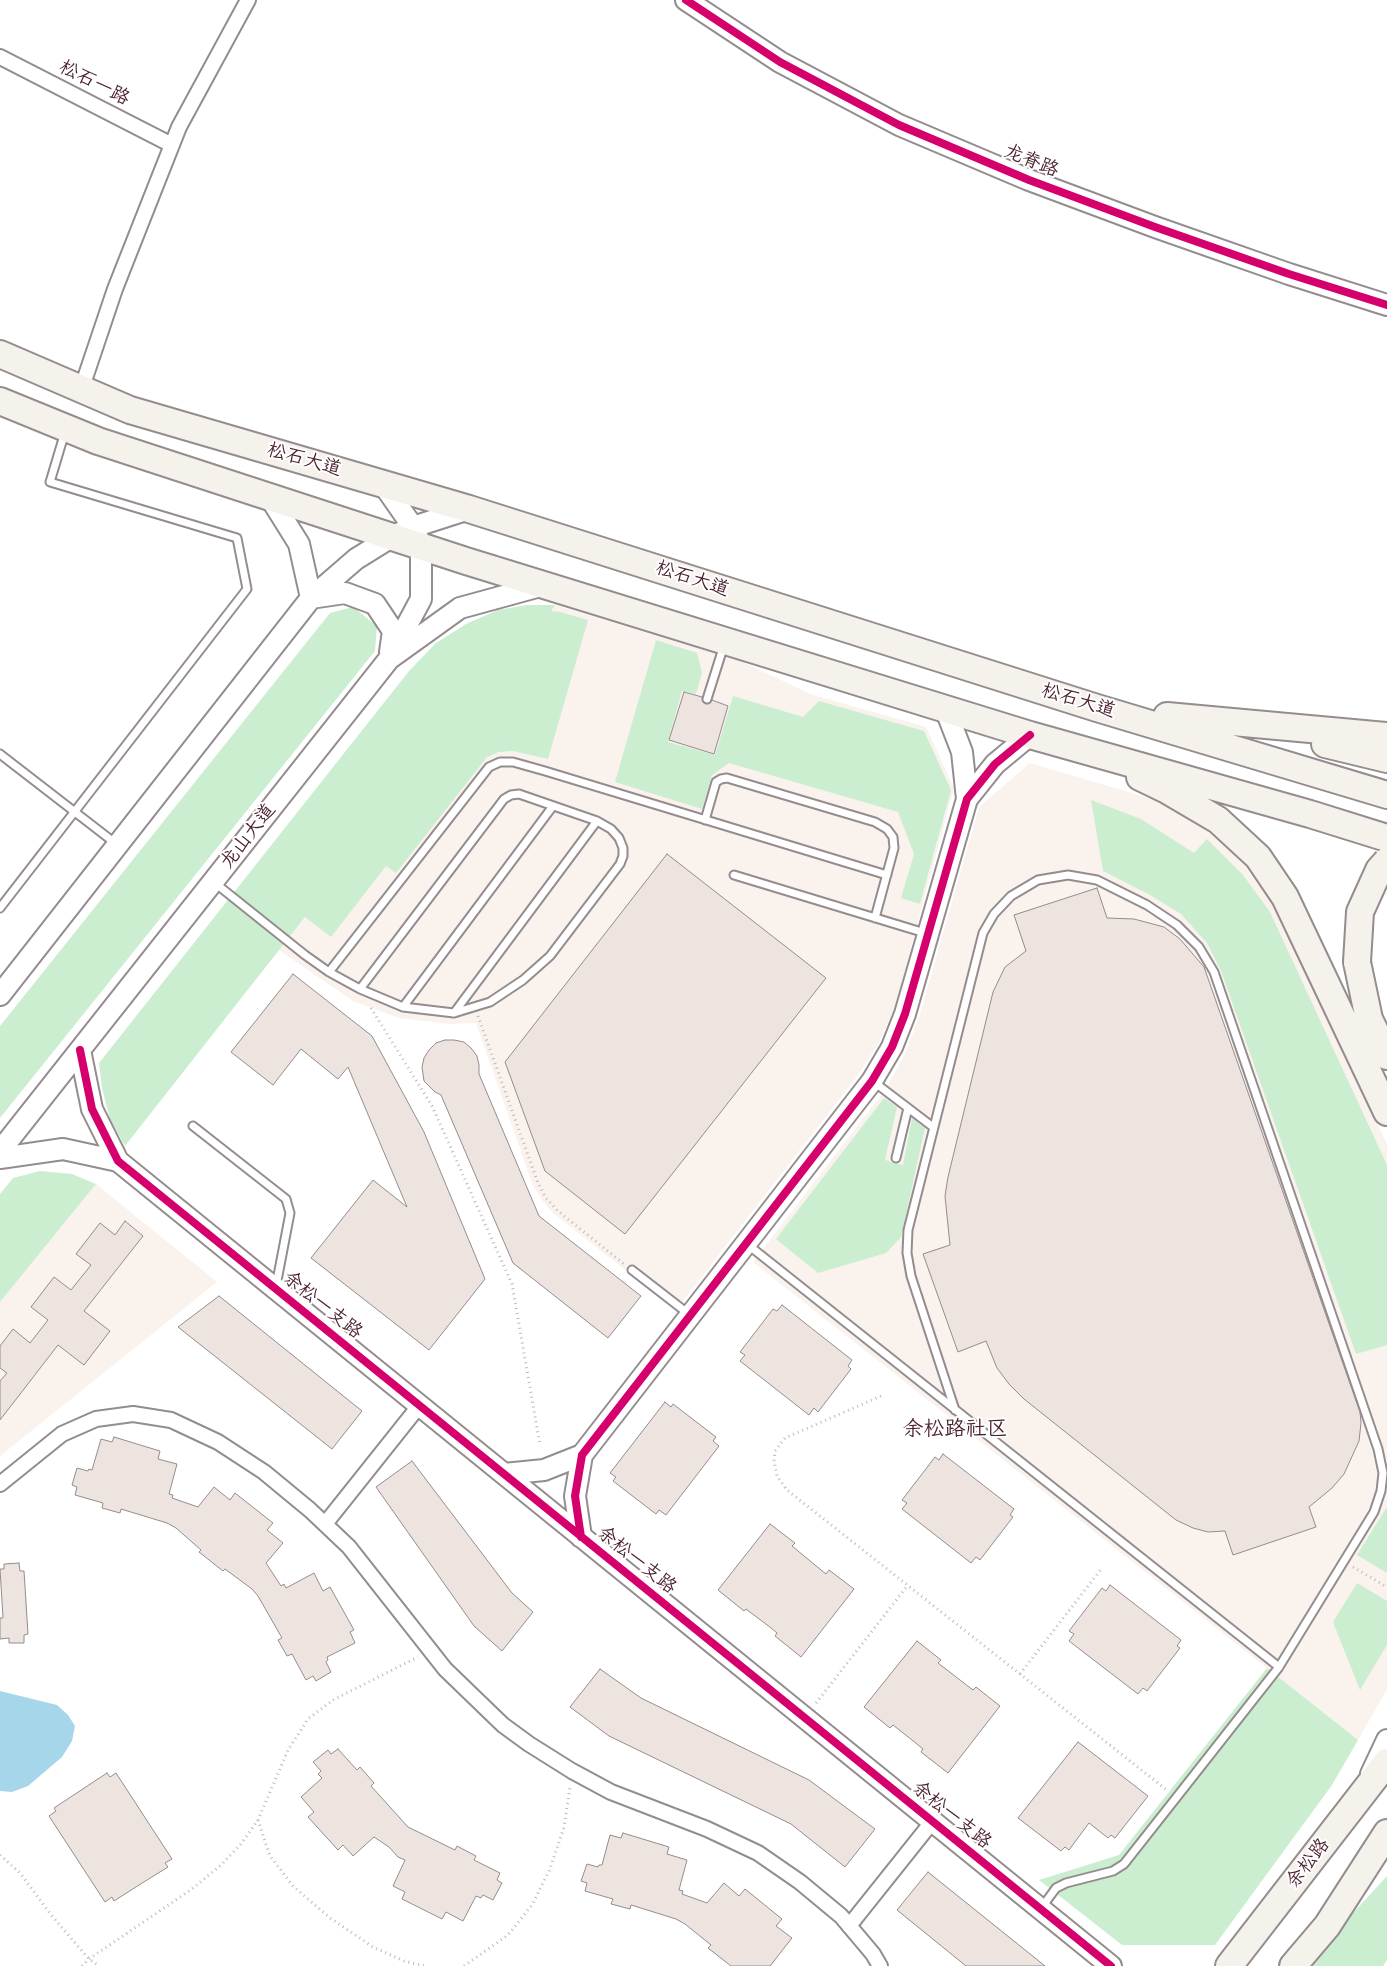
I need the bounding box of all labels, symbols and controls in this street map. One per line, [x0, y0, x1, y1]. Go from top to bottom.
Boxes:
street label: 松石一路 [55, 57, 133, 111]
street label: 龙脊路 [1000, 141, 1062, 183]
street label: 松石大道 [264, 440, 344, 482]
street label: 松石大道 [652, 557, 732, 603]
street label: 松石大道 [1038, 680, 1118, 724]
street label: 龙山大道 [217, 800, 281, 874]
street label: 余松一支路 [278, 1267, 366, 1345]
district label: 余松路社区 [903, 1418, 1007, 1444]
street label: 余松一支路 [592, 1522, 680, 1600]
street label: 余松一支路 [907, 1777, 995, 1855]
street label: 余松路 [1282, 1835, 1336, 1893]

